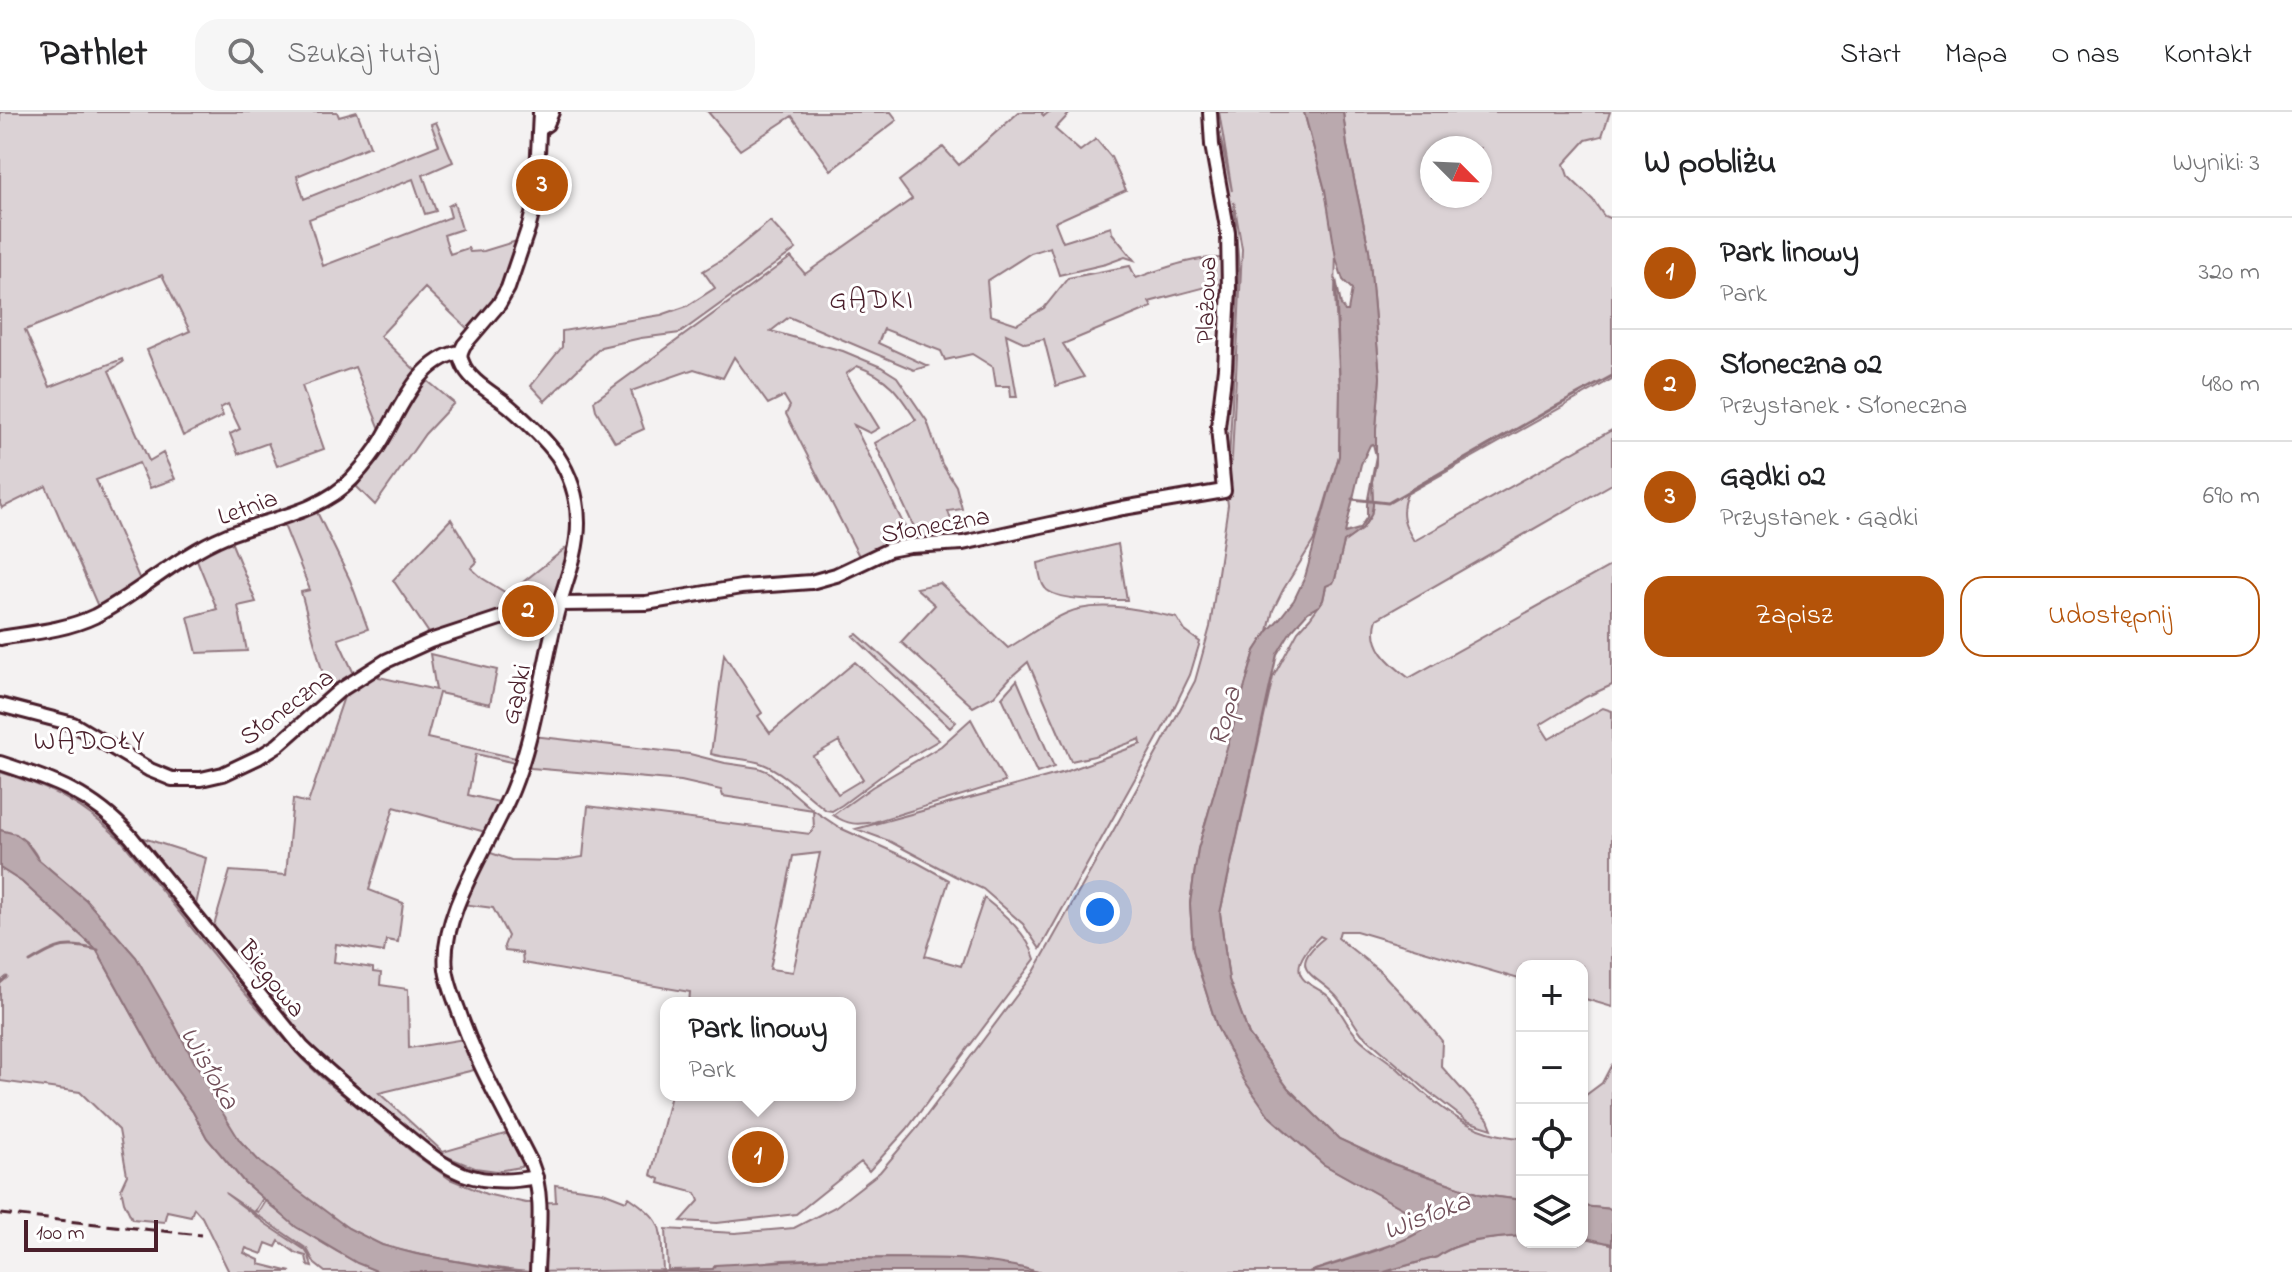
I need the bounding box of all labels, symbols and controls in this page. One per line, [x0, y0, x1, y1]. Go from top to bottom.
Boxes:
search box [195, 19, 755, 91]
text: Pathlet [40, 27, 147, 83]
icon: search [223, 33, 267, 77]
text: Szukaj tutaj [287, 33, 438, 77]
text: Start [1840, 35, 1901, 76]
text: Mapa [1945, 35, 2007, 76]
text: O nas [2051, 35, 2120, 76]
text: Kontakt [2164, 35, 2252, 76]
north arrow [1420, 136, 1492, 208]
text: W pobliżu [1644, 139, 1776, 189]
text: Wyniki: 3 [2172, 145, 2260, 183]
pin: 3 [516, 155, 568, 215]
text: Park linowy [1720, 232, 1859, 276]
text: 1 [1666, 254, 1674, 292]
text: 320 m [2198, 254, 2260, 292]
street label: Plażowa [1187, 256, 1229, 344]
text: Park [1720, 276, 1767, 314]
district label: GĄDKI [829, 281, 915, 322]
text: Słoneczna 02 [1720, 344, 1882, 388]
text: 2 [1664, 366, 1676, 404]
text: 480 m [2202, 366, 2260, 404]
text: Przystanek · Słoneczna [1720, 388, 1967, 426]
text: Gądki 02 [1720, 456, 1826, 500]
text: 3 [1665, 478, 1675, 516]
text: 690 m [2203, 478, 2260, 516]
street label: Letnia [213, 480, 283, 537]
street label: Słoneczna [878, 499, 993, 555]
text: Przystanek · Gądki [1720, 500, 1918, 538]
button: Zapisz [1644, 576, 1944, 657]
button: Udostępnij [1960, 576, 2260, 657]
pin: 2 [502, 581, 554, 641]
street label: Słoneczna [232, 660, 343, 757]
street label: Gądki [493, 661, 543, 729]
water label: Ropa [1199, 682, 1254, 751]
district label: WĄDOŁY [33, 722, 147, 763]
your location [1080, 892, 1120, 932]
street label: Biegowa [227, 932, 314, 1027]
map controls [1516, 960, 1588, 1248]
button: + [1516, 960, 1588, 1032]
popup [660, 997, 856, 1101]
text: Park linowy [689, 1008, 827, 1052]
water label: Wisłoka [168, 1020, 249, 1119]
button: − [1516, 1032, 1588, 1104]
text: Park [689, 1052, 736, 1090]
button: locate [1516, 1104, 1588, 1176]
pin: 1 [732, 1127, 784, 1187]
button: layers [1516, 1176, 1588, 1248]
water label: Wisłoka [1378, 1182, 1477, 1253]
scale bar [24, 1216, 158, 1252]
text: 100 m [36, 1218, 85, 1250]

